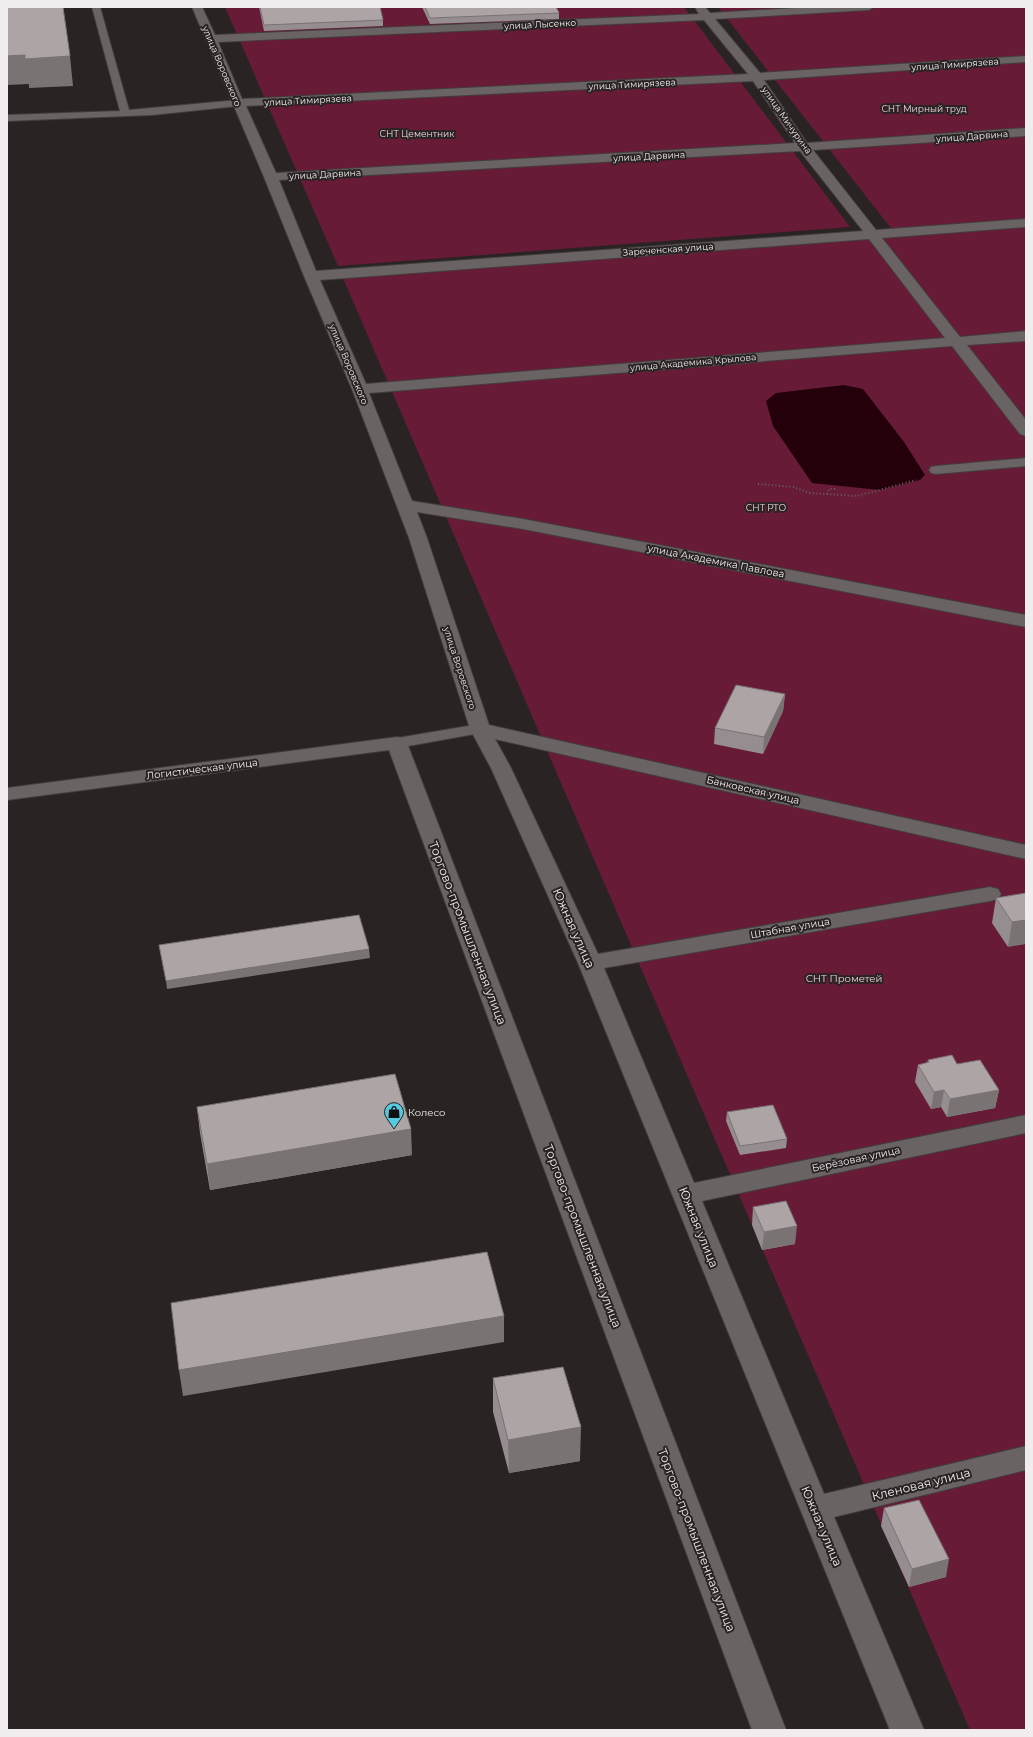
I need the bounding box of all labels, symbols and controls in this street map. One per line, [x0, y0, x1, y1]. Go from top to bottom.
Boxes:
street label: улица Лысенко [503, 17, 577, 31]
street label: улица Воровского [200, 23, 244, 108]
street label: улица Тимирязева [910, 55, 999, 73]
street label: улица Тимирязева [587, 76, 676, 92]
street label: улица Мичурина [759, 83, 814, 156]
street label: улица Тимирязева [263, 92, 352, 108]
park label: СНТ Мирный труд [881, 103, 967, 114]
park label: СНТ Цементник [380, 128, 455, 139]
street label: улица Дарвина [935, 128, 1008, 144]
street label: улица Дарвина [612, 149, 685, 163]
street label: улица Дарвина [288, 167, 361, 181]
street label: Зареченская улица [622, 240, 714, 258]
street label: улица Воровского [327, 321, 371, 406]
street label: улица Академика Крылова [628, 351, 757, 373]
park label: СНТ РТО [746, 502, 787, 513]
street label: улица Академика Павлова [645, 541, 786, 581]
street label: улица Воровского [441, 624, 479, 711]
street label: Логистическая улица [146, 756, 258, 782]
street label: Банковская улица [705, 773, 801, 807]
street label: Торгово-промышленная улица [426, 839, 510, 1027]
street label: Южная улица [550, 886, 598, 970]
street label: Штабная улица [749, 915, 831, 941]
park label: СНТ Прометей [806, 972, 882, 985]
shop icon: Колесо [383, 1101, 405, 1129]
place label: Колесо [408, 1106, 445, 1119]
street label: Торгово-промышленная улица [541, 1142, 625, 1330]
street label: Берёзовая улица [811, 1143, 901, 1175]
street label: Южная улица [676, 1184, 722, 1270]
street label: Торгово-промышленная улица [655, 1446, 739, 1634]
street label: Кленовая улица [870, 1464, 972, 1504]
street label: Южная улица [798, 1484, 846, 1568]

